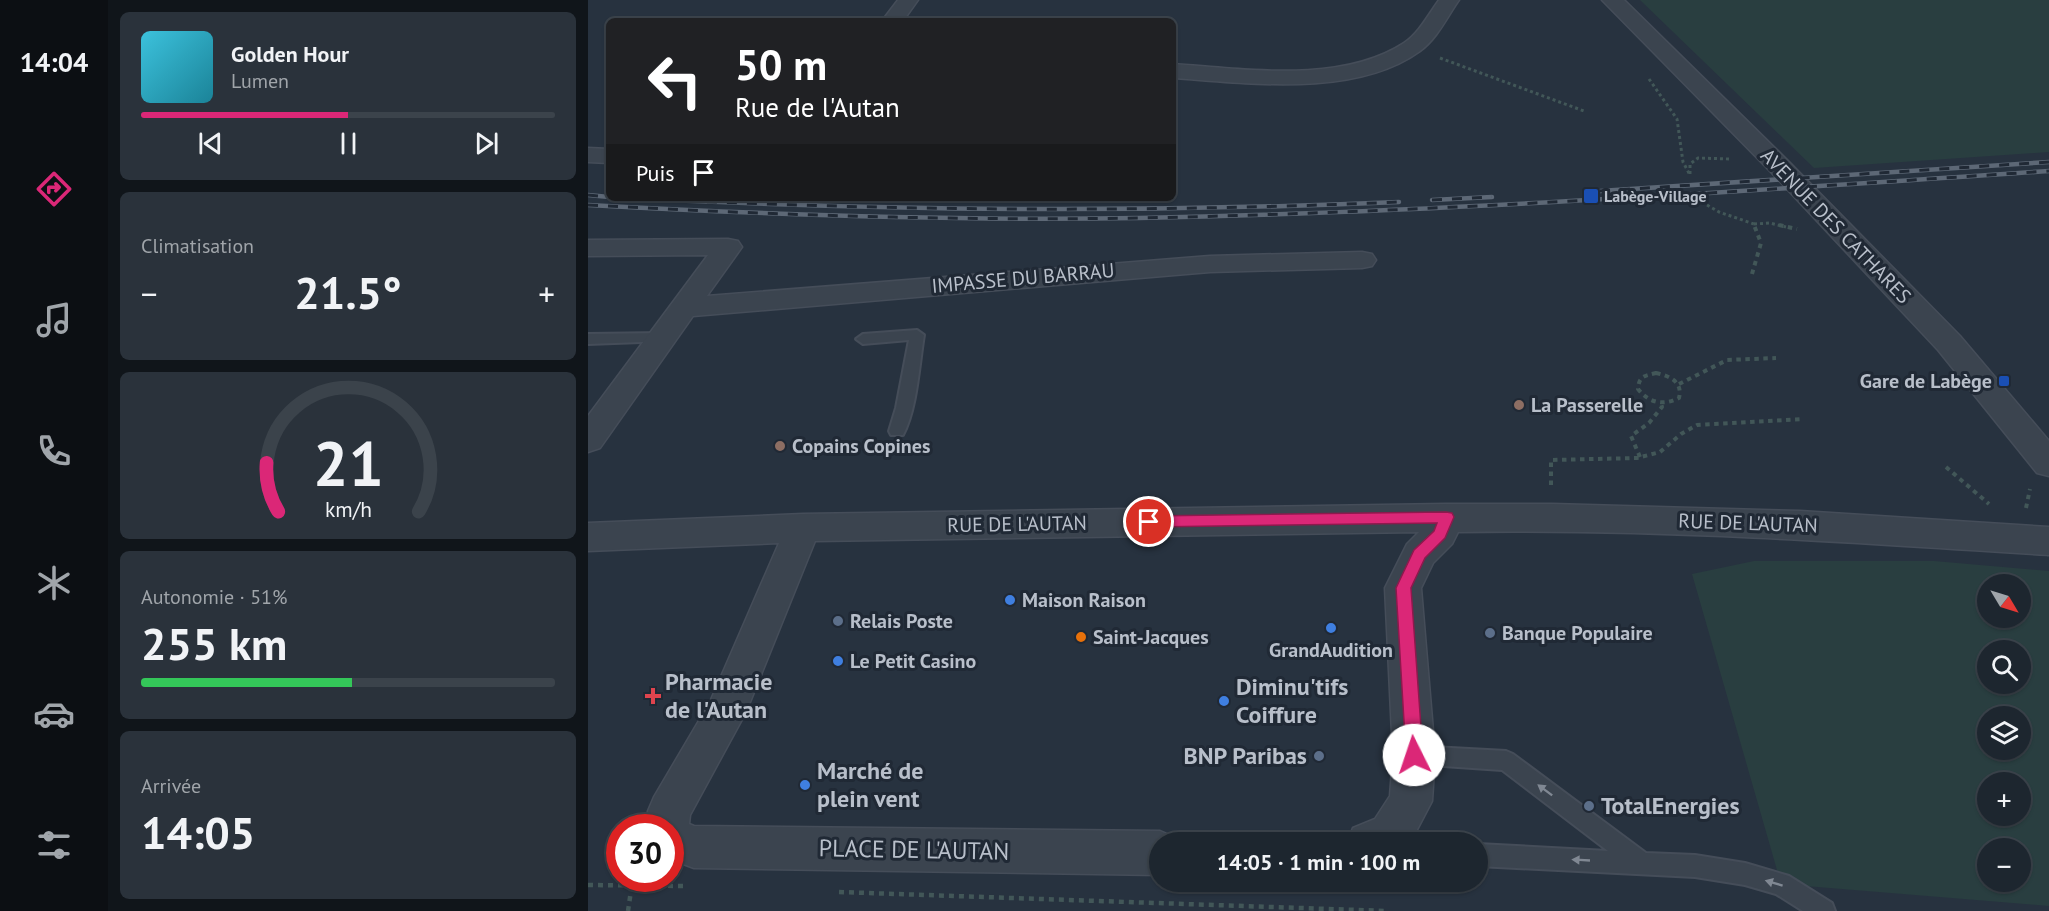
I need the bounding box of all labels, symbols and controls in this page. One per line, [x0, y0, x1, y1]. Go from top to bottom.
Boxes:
text: 50 m [735, 37, 827, 92]
text: Golden Hour [231, 40, 349, 68]
icon: left [636, 42, 714, 120]
text: 14:04 [20, 45, 88, 79]
text: Lumen [231, 68, 289, 94]
text: Rue de l'Autan [735, 90, 900, 124]
icon: previous [194, 127, 227, 160]
icon: pause [332, 127, 365, 160]
icon: next [470, 127, 503, 160]
street label: AVENUE DES CATHARES [1755, 143, 1917, 309]
icon: arrive [687, 156, 720, 189]
text: Puis [636, 159, 675, 187]
icon: directions [33, 168, 75, 210]
place label: Labège-Village [1604, 186, 1707, 206]
marker: Labège-Village [1582, 187, 1600, 205]
text: Climatisation [141, 233, 254, 259]
street label: IMPASSE DU BARRAU [931, 257, 1115, 299]
text: 21.5° [294, 263, 402, 321]
text: − [141, 272, 158, 315]
text: + [538, 272, 555, 315]
icon: music [33, 299, 75, 341]
place label: Gare de Labège [1860, 368, 1992, 394]
marker: Gare de Labège [1997, 374, 2011, 388]
place label: La Passerelle [1531, 392, 1643, 418]
marker: La Passerelle [1512, 398, 1526, 412]
text: 21 [313, 423, 383, 504]
icon: phone [33, 430, 75, 472]
place label: Copains Copines [792, 433, 930, 459]
marker: Copains Copines [773, 439, 787, 453]
text: km/h [324, 496, 371, 524]
pin [1123, 496, 1174, 547]
icon: arrive [1132, 505, 1165, 538]
street label: RUE DE L'AUTAN [1678, 508, 1818, 538]
street label: RUE DE L'AUTAN [947, 510, 1087, 538]
icon: climate [33, 562, 75, 604]
north arrow [1977, 574, 2031, 628]
map controls [1977, 574, 2031, 892]
text: Autonomie · 51% [141, 584, 287, 610]
place label: Maison Raison [1022, 587, 1146, 613]
marker: Maison Raison [1003, 593, 1017, 607]
place label: Relais Poste [850, 608, 953, 634]
text: 255 km [141, 614, 287, 672]
marker: Relais Poste [831, 614, 845, 628]
place label: Banque Populaire [1502, 620, 1653, 646]
marker: GrandAudition [1324, 621, 1338, 635]
place label: Saint-Jacques [1093, 624, 1209, 650]
marker: Banque Populaire [1483, 626, 1497, 640]
marker: Saint-Jacques [1074, 630, 1088, 644]
place label: GrandAudition [1269, 637, 1393, 663]
button: search [1977, 640, 2031, 694]
place label: Le Petit Casino [850, 648, 976, 674]
marker: Le Petit Casino [831, 654, 845, 668]
place label: Pharmacie de l'Autan [665, 666, 772, 725]
place label: Diminu'tifs Coiffure [1236, 671, 1348, 730]
marker: Pharmacie de l'Autan [646, 689, 660, 703]
icon: car [33, 693, 75, 735]
marker: Diminu'tifs Coiffure [1217, 694, 1231, 708]
button: layers [1977, 706, 2031, 760]
position arrow [1382, 723, 1446, 787]
place label: BNP Paribas [1183, 740, 1307, 771]
marker: BNP Paribas [1312, 749, 1326, 763]
place label: Marché de plein vent [817, 755, 923, 814]
button: + [1977, 772, 2031, 826]
text: Arrivée [141, 773, 201, 799]
marker: Marché de plein vent [798, 778, 812, 792]
one-way arrow [1537, 784, 1553, 797]
place label: TotalEnergies [1601, 790, 1740, 821]
marker: TotalEnergies [1582, 799, 1596, 813]
text: 14:05 [141, 803, 255, 861]
speed limit sign: 30 [606, 814, 684, 892]
icon: filters [33, 824, 75, 866]
street label: PLACE DE L'AUTAN [818, 832, 1010, 867]
button: − [1977, 838, 2031, 892]
text: 14:05 · 1 min · 100 m [1217, 848, 1420, 876]
one-way arrow [1571, 856, 1590, 865]
one-way arrow [1765, 878, 1783, 887]

